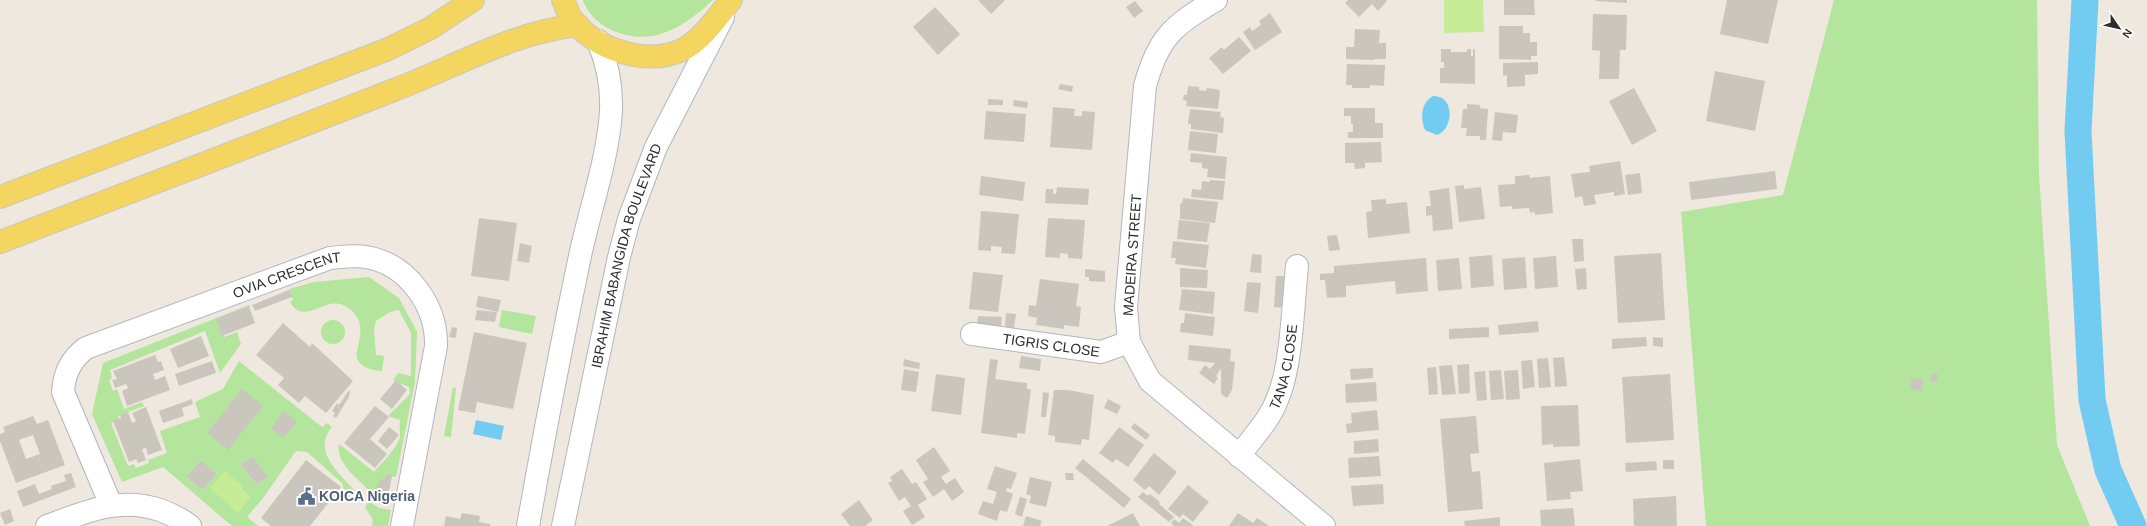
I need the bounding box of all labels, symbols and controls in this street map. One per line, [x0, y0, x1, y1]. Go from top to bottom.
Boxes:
north arrow [2099, 8, 2139, 48]
text: N [2120, 27, 2134, 40]
street label: IBRAHIM BABANGIDA BOULEVARD [588, 141, 665, 369]
street label: MADEIRA STREET [1120, 193, 1144, 316]
street label: OVIA CRESCENT [230, 249, 342, 301]
street label: TANA CLOSE [1266, 323, 1300, 412]
street label: TIGRIS CLOSE [1002, 330, 1101, 360]
public building icon: KOICA Nigeria [296, 486, 316, 506]
place label: KOICA Nigeria [319, 488, 415, 504]

